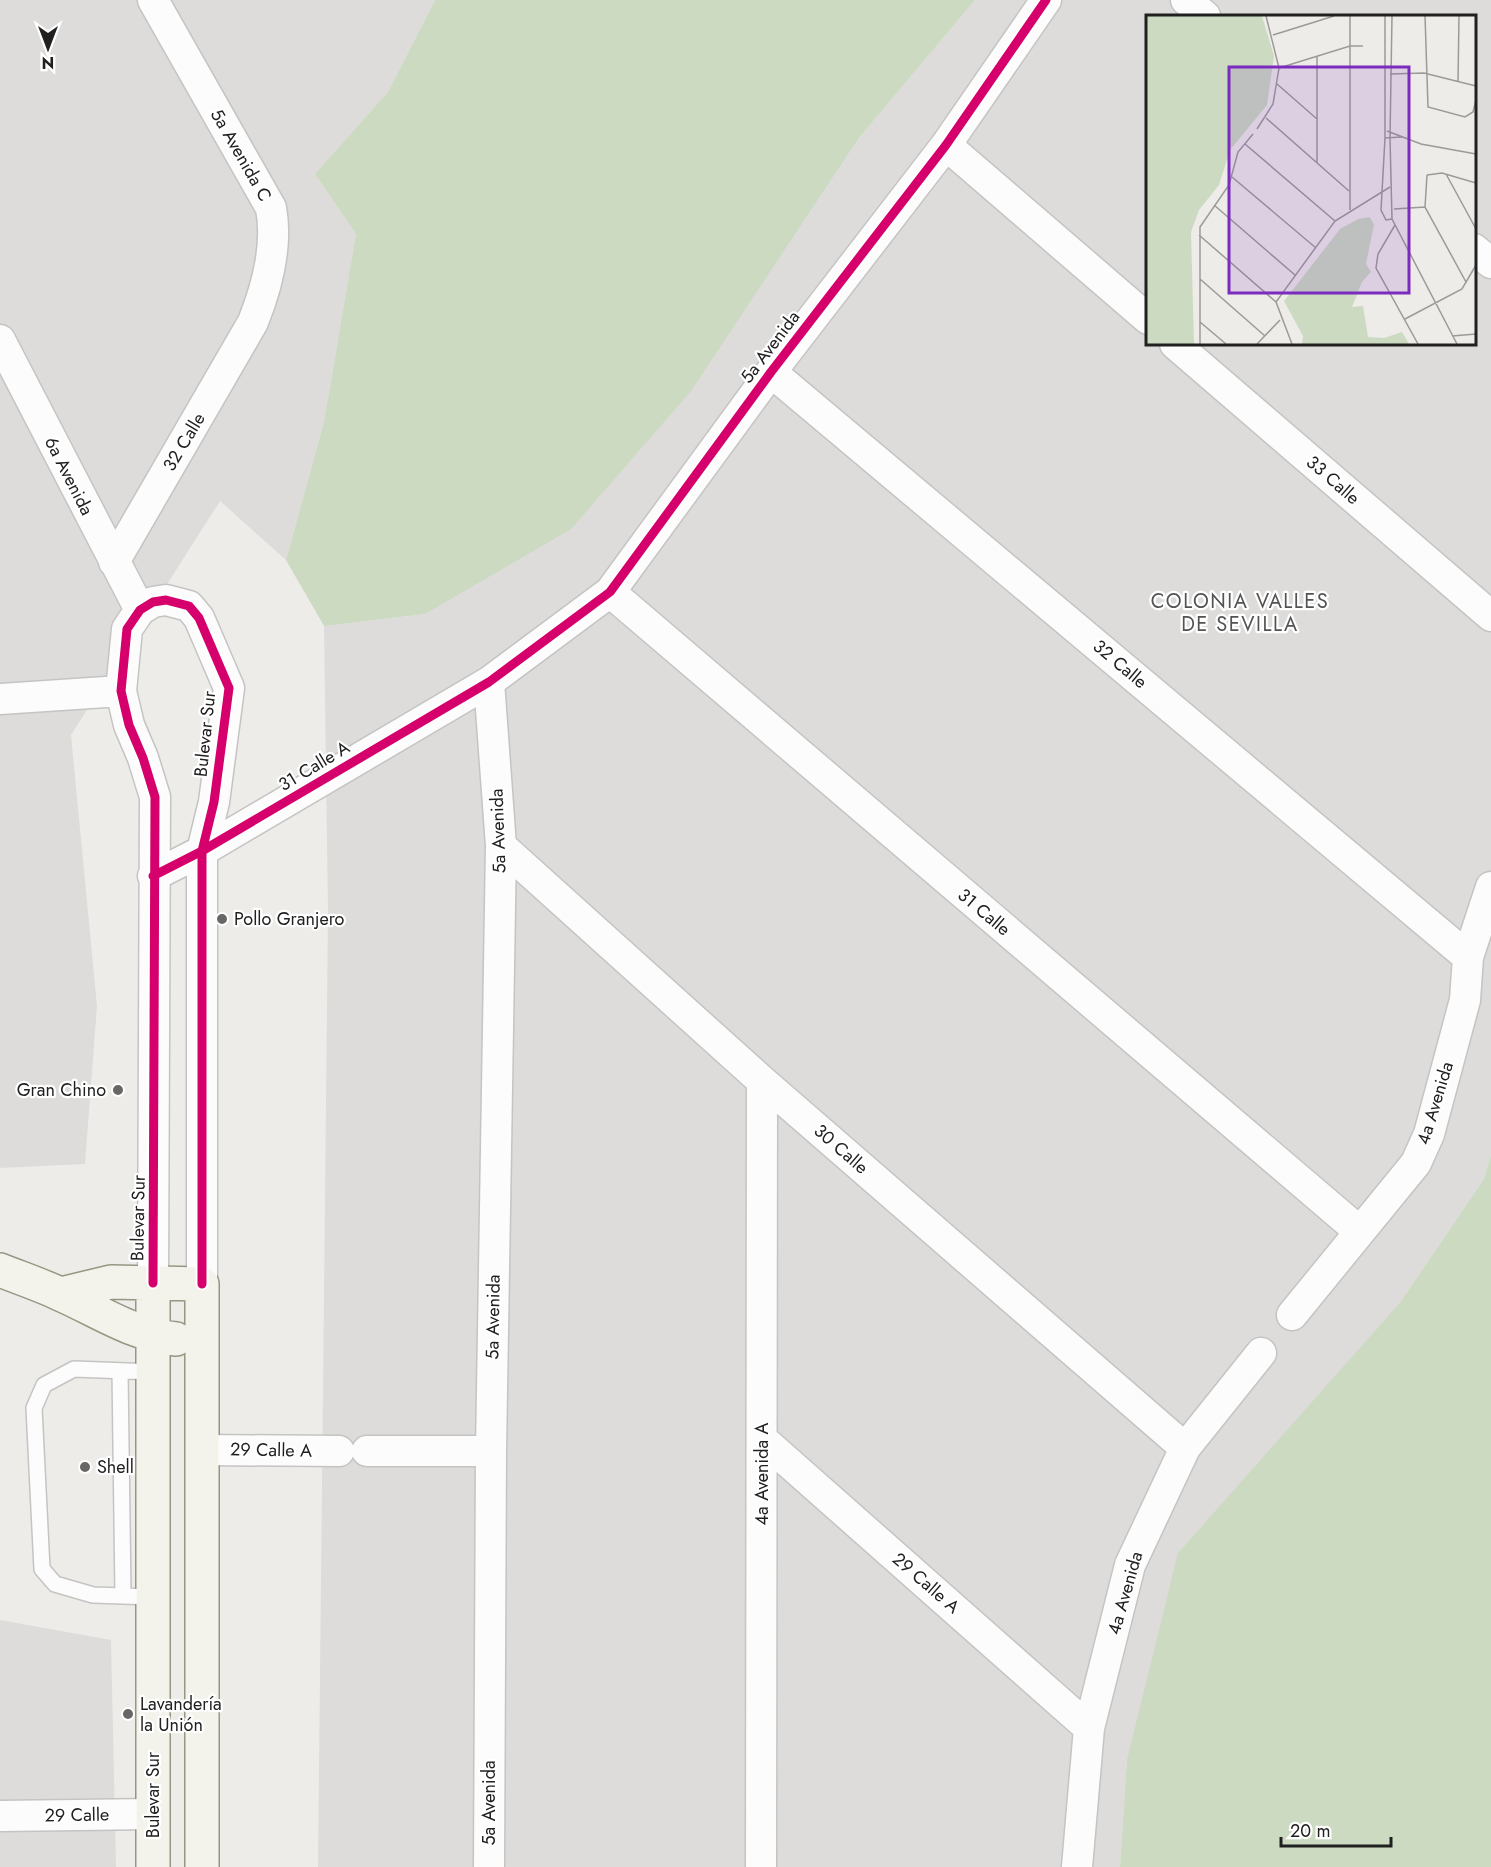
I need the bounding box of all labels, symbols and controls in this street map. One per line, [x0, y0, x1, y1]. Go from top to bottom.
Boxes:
inset map [1146, 15, 1476, 345]
north arrow [18, 18, 78, 78]
text: N [42, 51, 54, 74]
street label: 5a Avenida C [204, 104, 278, 206]
street label: 5a Avenida [734, 305, 806, 389]
street label: 32 Calle [156, 408, 212, 476]
street label: 6a Avenida [38, 432, 100, 520]
street label: 33 Calle [1300, 449, 1366, 511]
district label: COLONIA VALLES DE SEVILLA [1151, 587, 1329, 639]
street label: 32 Calle [1087, 633, 1153, 695]
street label: Bulevar Sur [188, 689, 223, 778]
street label: 31 Calle A [273, 734, 355, 798]
street label: 5a Avenida [484, 788, 512, 874]
street label: 31 Calle [952, 882, 1016, 942]
place label: Pollo Granjero [234, 906, 345, 932]
marker: Pollo Granjero [215, 912, 229, 926]
street label: 4a Avenida [1410, 1058, 1460, 1148]
place label: Gran Chino [17, 1077, 106, 1103]
marker: Gran Chino [111, 1083, 125, 1097]
street label: 30 Calle [808, 1118, 874, 1180]
street label: Bulevar Sur [124, 1174, 152, 1261]
street label: 5a Avenida [479, 1274, 507, 1360]
street label: 4a Avenida A [749, 1422, 775, 1525]
street label: 29 Calle A [230, 1436, 312, 1464]
place label: Shell [97, 1454, 134, 1480]
marker: Shell [78, 1460, 92, 1474]
street label: 29 Calle A [887, 1546, 965, 1620]
street label: 4a Avenida [1101, 1548, 1149, 1638]
place label: Lavandería la Unión [140, 1691, 222, 1738]
marker: Lavandería la Unión [121, 1707, 135, 1721]
street label: Bulevar Sur [140, 1751, 166, 1838]
street label: 5a Avenida [476, 1760, 502, 1846]
street label: 29 Calle [44, 1801, 110, 1829]
scale bar [1281, 1810, 1390, 1848]
text: 20 m [1290, 1818, 1330, 1844]

